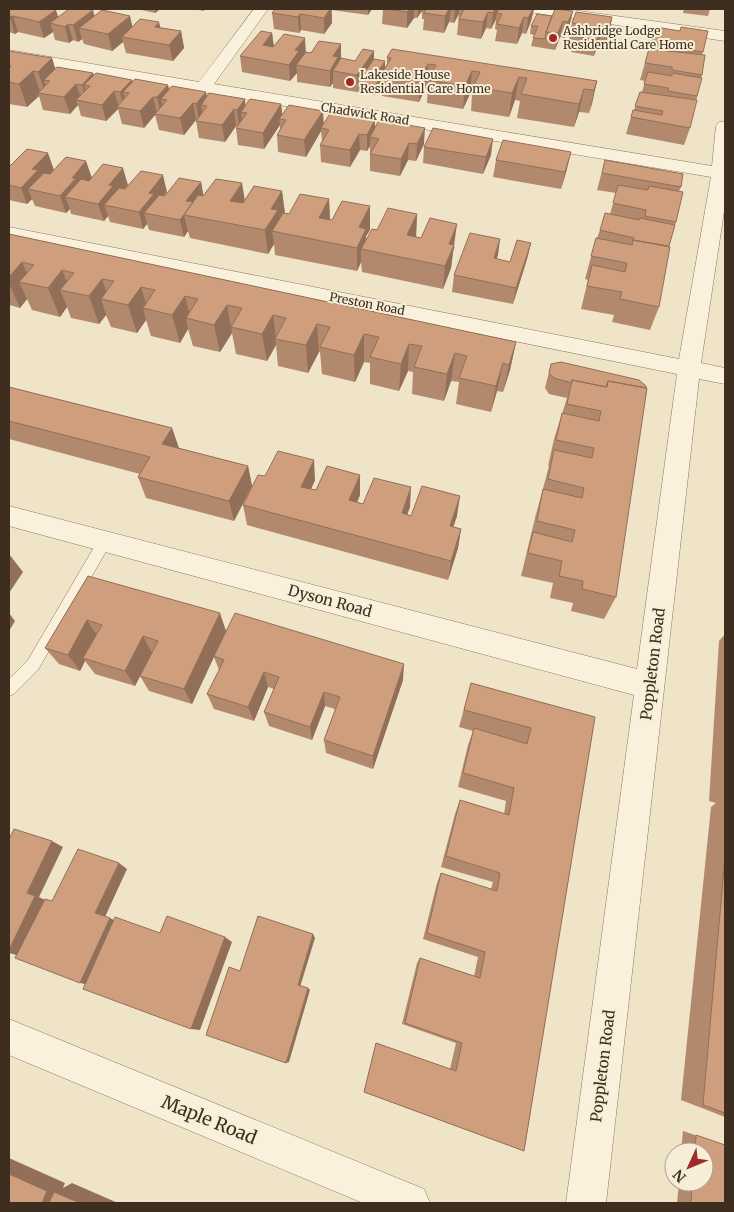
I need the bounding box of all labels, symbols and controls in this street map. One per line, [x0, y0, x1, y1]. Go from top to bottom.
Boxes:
place label: Ashbridge Lodge Residential Care Home [562, 23, 693, 52]
marker: Ashbridge Lodge Residential Care Home [547, 32, 559, 44]
place label: Lakeside House Residential Care Home [360, 67, 490, 96]
marker: Lakeside House Residential Care Home [344, 76, 356, 88]
street label: Chadwick Road [320, 99, 410, 128]
street label: Preston Road [328, 289, 406, 318]
street label: Dyson Road [286, 580, 374, 621]
street label: Poppleton Road [636, 607, 669, 721]
street label: Poppleton Road [586, 1009, 619, 1123]
street label: Maple Road [158, 1090, 261, 1149]
north arrow [664, 1142, 714, 1192]
text: N [669, 1166, 690, 1186]

